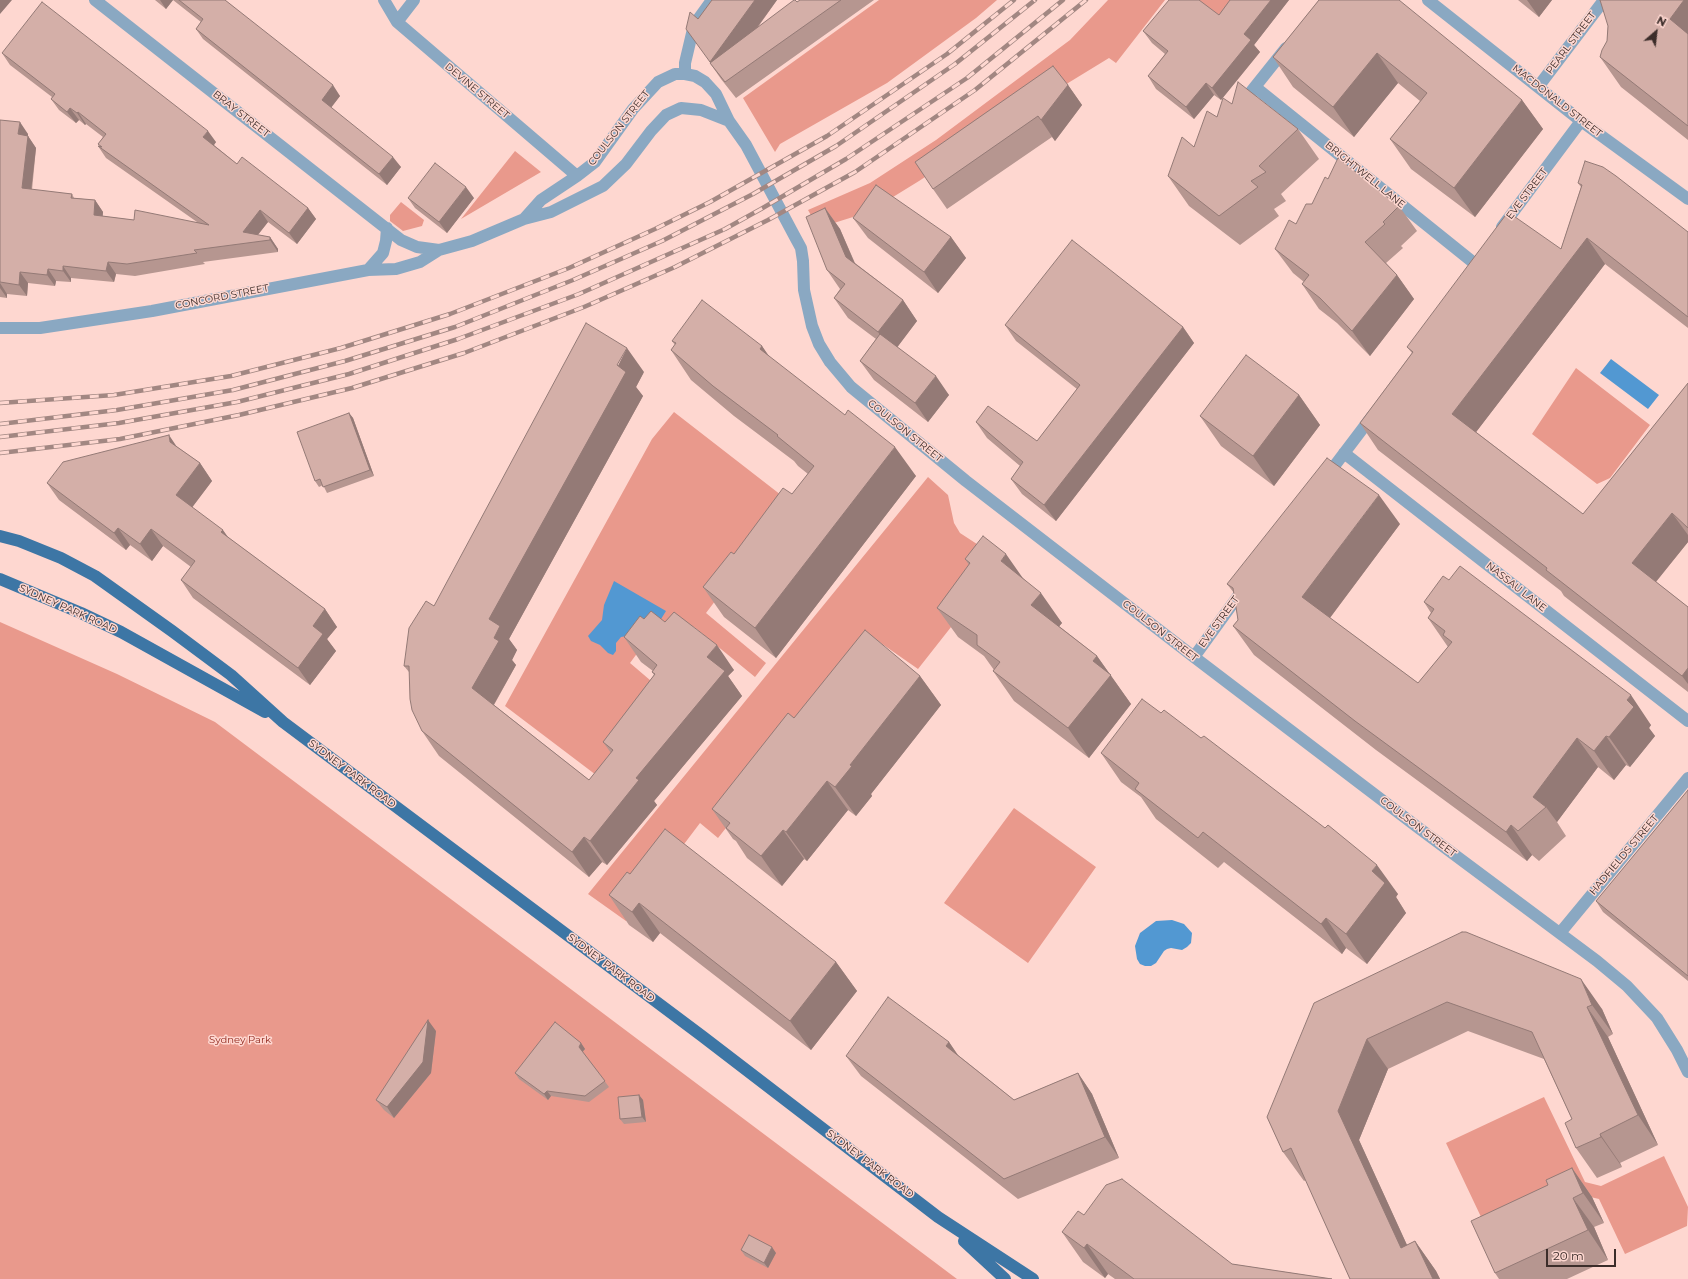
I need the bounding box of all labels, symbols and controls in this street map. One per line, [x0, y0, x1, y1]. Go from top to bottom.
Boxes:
street label: PEARL STREET [1544, 10, 1598, 76]
north arrow [1636, 12, 1676, 52]
text: N [1654, 13, 1669, 30]
street label: DEVINE STREET [442, 61, 512, 121]
street label: MACDONALD STREET [1510, 62, 1604, 140]
street label: BRAY STREET [210, 88, 272, 140]
street label: COULSON STREET [586, 88, 652, 168]
street label: BRIGHTWELL LANE [1323, 139, 1407, 211]
street label: EVE STREET [1504, 166, 1550, 222]
street label: CONCORD STREET [174, 282, 270, 312]
street label: COULSON STREET [865, 397, 945, 465]
street label: NASSAU LANE [1484, 560, 1548, 614]
street label: SYDNEY PARK ROAD [17, 582, 119, 636]
street label: EVE STREET [1196, 594, 1242, 650]
street label: COULSON STREET [1120, 598, 1200, 664]
street label: SYDNEY PARK ROAD [306, 737, 398, 811]
street label: COULSON STREET [1378, 794, 1458, 860]
street label: HADFIELDS STREET [1587, 813, 1661, 897]
street label: SYDNEY PARK ROAD [565, 931, 657, 1005]
park label: Sydney Park [209, 1034, 271, 1046]
street label: SYDNEY PARK ROAD [824, 1127, 916, 1201]
scale bar [1548, 1241, 1618, 1267]
text: 20 m [1553, 1248, 1584, 1263]

